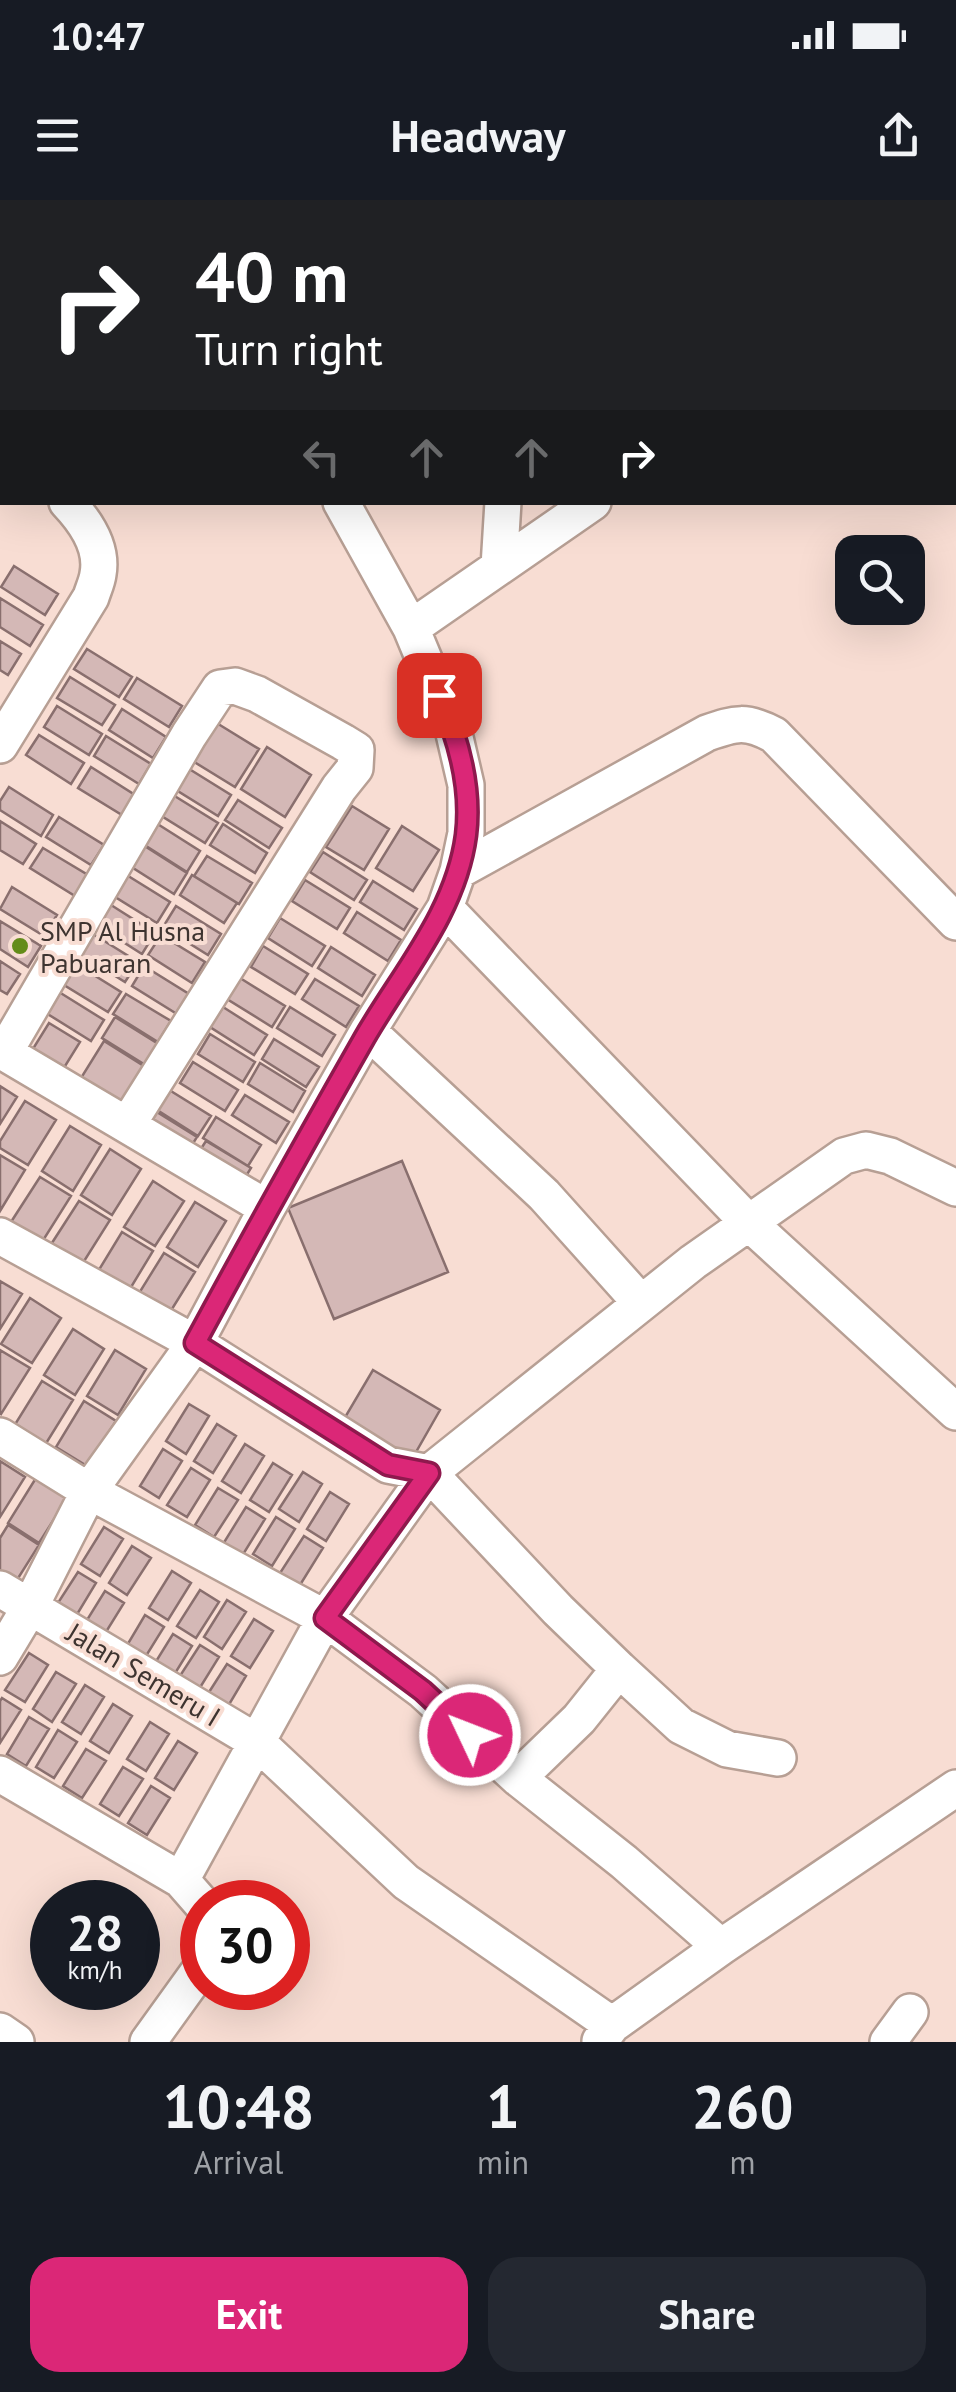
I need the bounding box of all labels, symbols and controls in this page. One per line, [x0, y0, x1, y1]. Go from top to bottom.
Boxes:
text: 10:47 [50, 11, 146, 60]
text: Headway [390, 106, 566, 164]
icon: menu [30, 108, 85, 163]
icon: share [871, 108, 926, 163]
text: 40 m [195, 231, 348, 321]
icon: right [30, 240, 160, 370]
text: Turn right [195, 319, 383, 377]
icon: left [294, 430, 349, 485]
icon: ahead [399, 430, 454, 485]
icon: ahead [504, 430, 559, 485]
icon: right [609, 430, 664, 485]
map controls [835, 535, 925, 625]
button: search [835, 535, 925, 625]
pin [397, 653, 482, 738]
icon: arrive [412, 668, 467, 723]
place label: SMP Al Husna Pabuaran [40, 912, 205, 981]
marker: SMP Al Husna Pabuaran [9, 935, 31, 957]
street label: Jalan Semeru I [59, 1613, 228, 1734]
position arrow [418, 1683, 522, 1787]
speed limit sign: 30 [180, 1880, 310, 2010]
text: 28 [67, 1900, 123, 1965]
text: km/h [68, 1954, 122, 1986]
text: 10:48 [162, 2067, 315, 2145]
text: 1 [486, 2067, 520, 2145]
text: 260 [692, 2067, 794, 2145]
text: Arrival [194, 2141, 283, 2183]
text: min [477, 2141, 529, 2183]
text: m [730, 2141, 756, 2183]
button: Exit [30, 2257, 468, 2372]
button: Share [488, 2257, 926, 2372]

